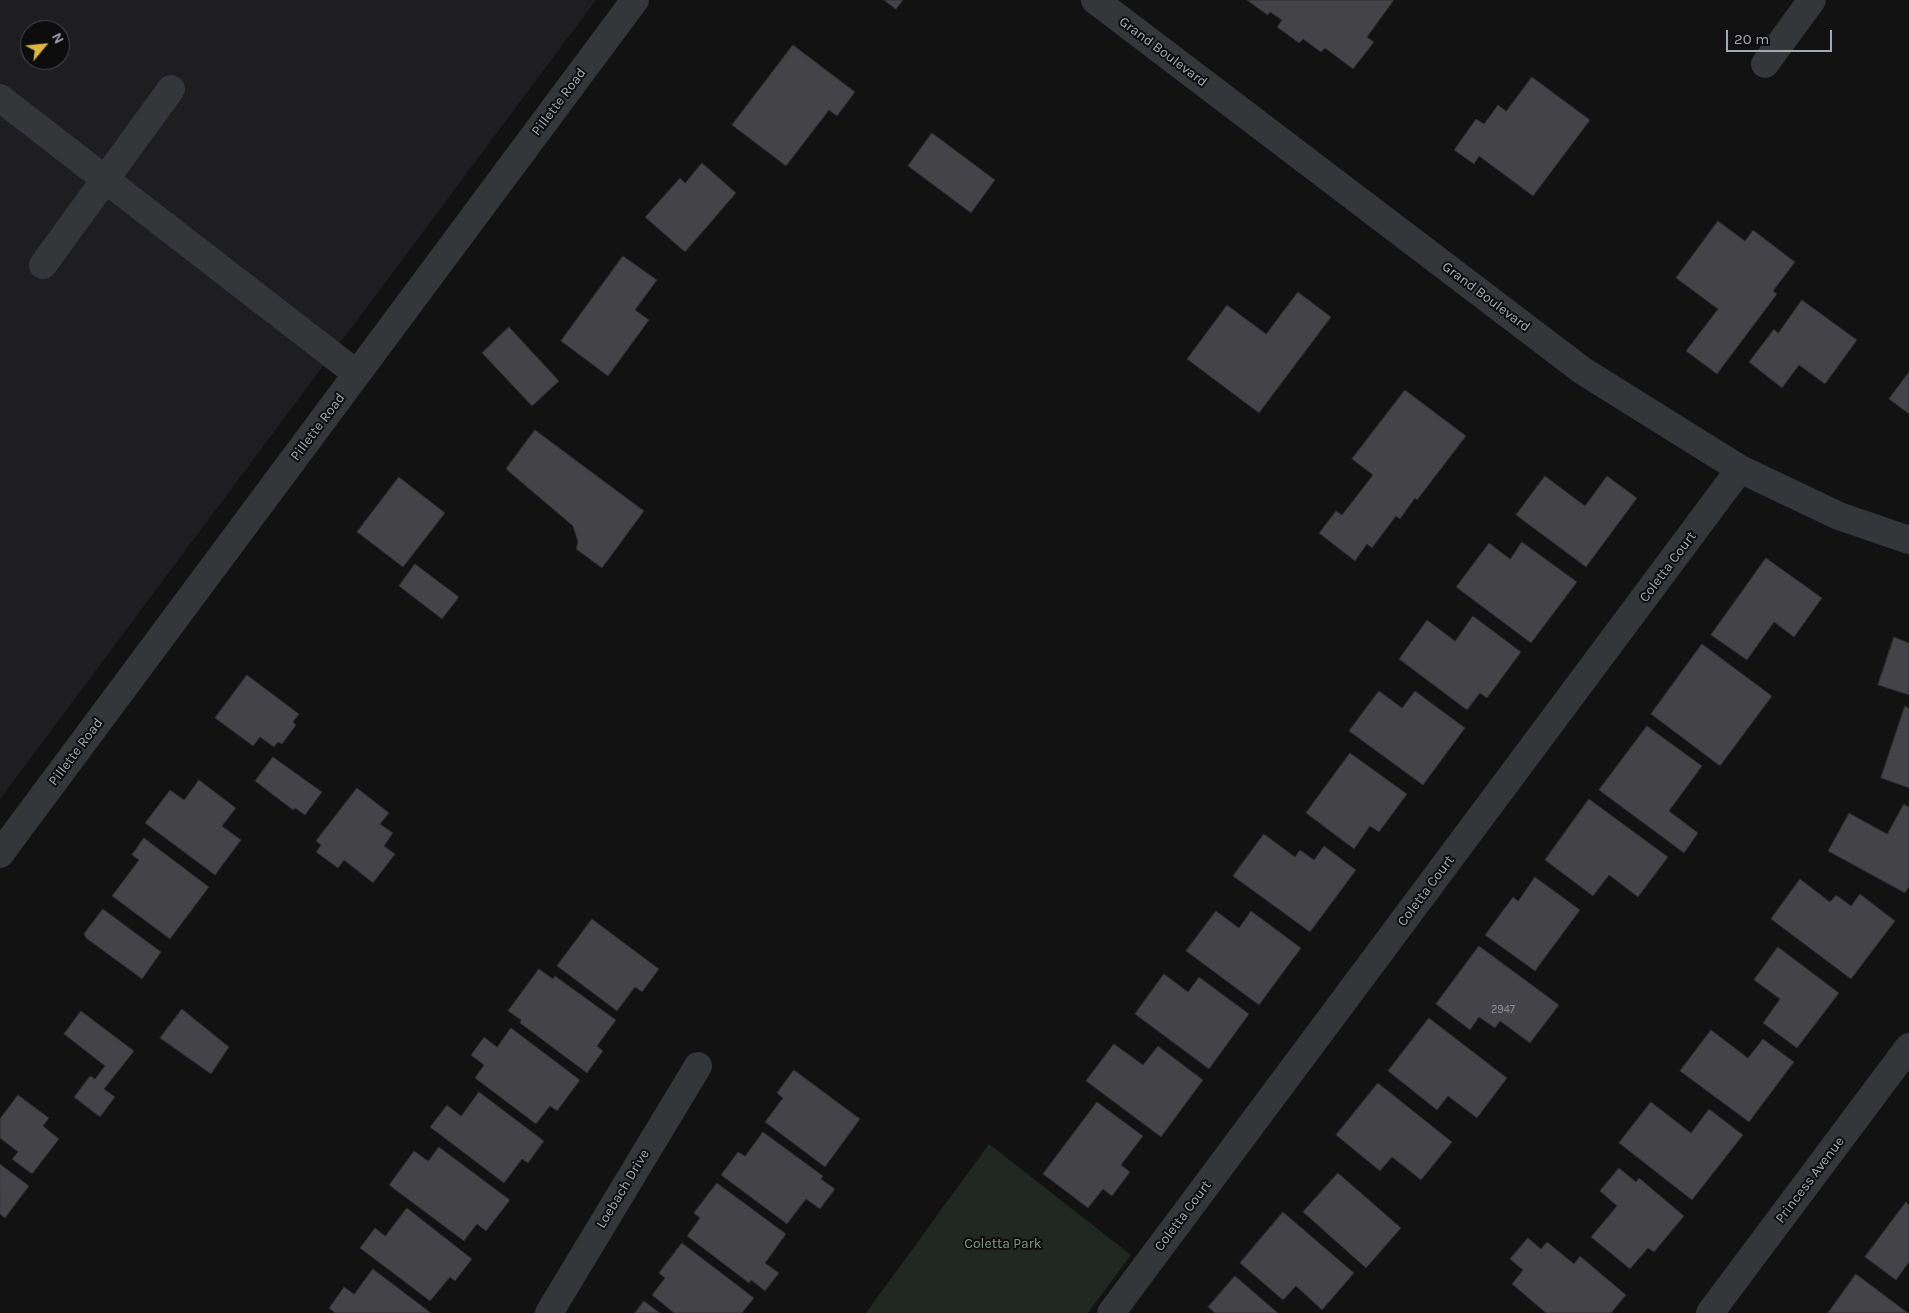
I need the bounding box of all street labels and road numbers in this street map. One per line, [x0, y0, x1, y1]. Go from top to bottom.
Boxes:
street label: Grand Boulevard [1116, 13, 1210, 91]
street label: Pillette Road [528, 65, 590, 139]
street label: Grand Boulevard [1439, 258, 1533, 336]
street label: Pillette Road [287, 390, 349, 464]
street label: Coletta Court [1636, 528, 1700, 606]
street label: Pillette Road [45, 715, 107, 789]
street label: Coletta Court [1394, 852, 1458, 930]
street label: Princess Avenue [1772, 1133, 1848, 1227]
street label: Loebach Drive [593, 1146, 653, 1232]
street label: Coletta Court [1151, 1177, 1215, 1255]

